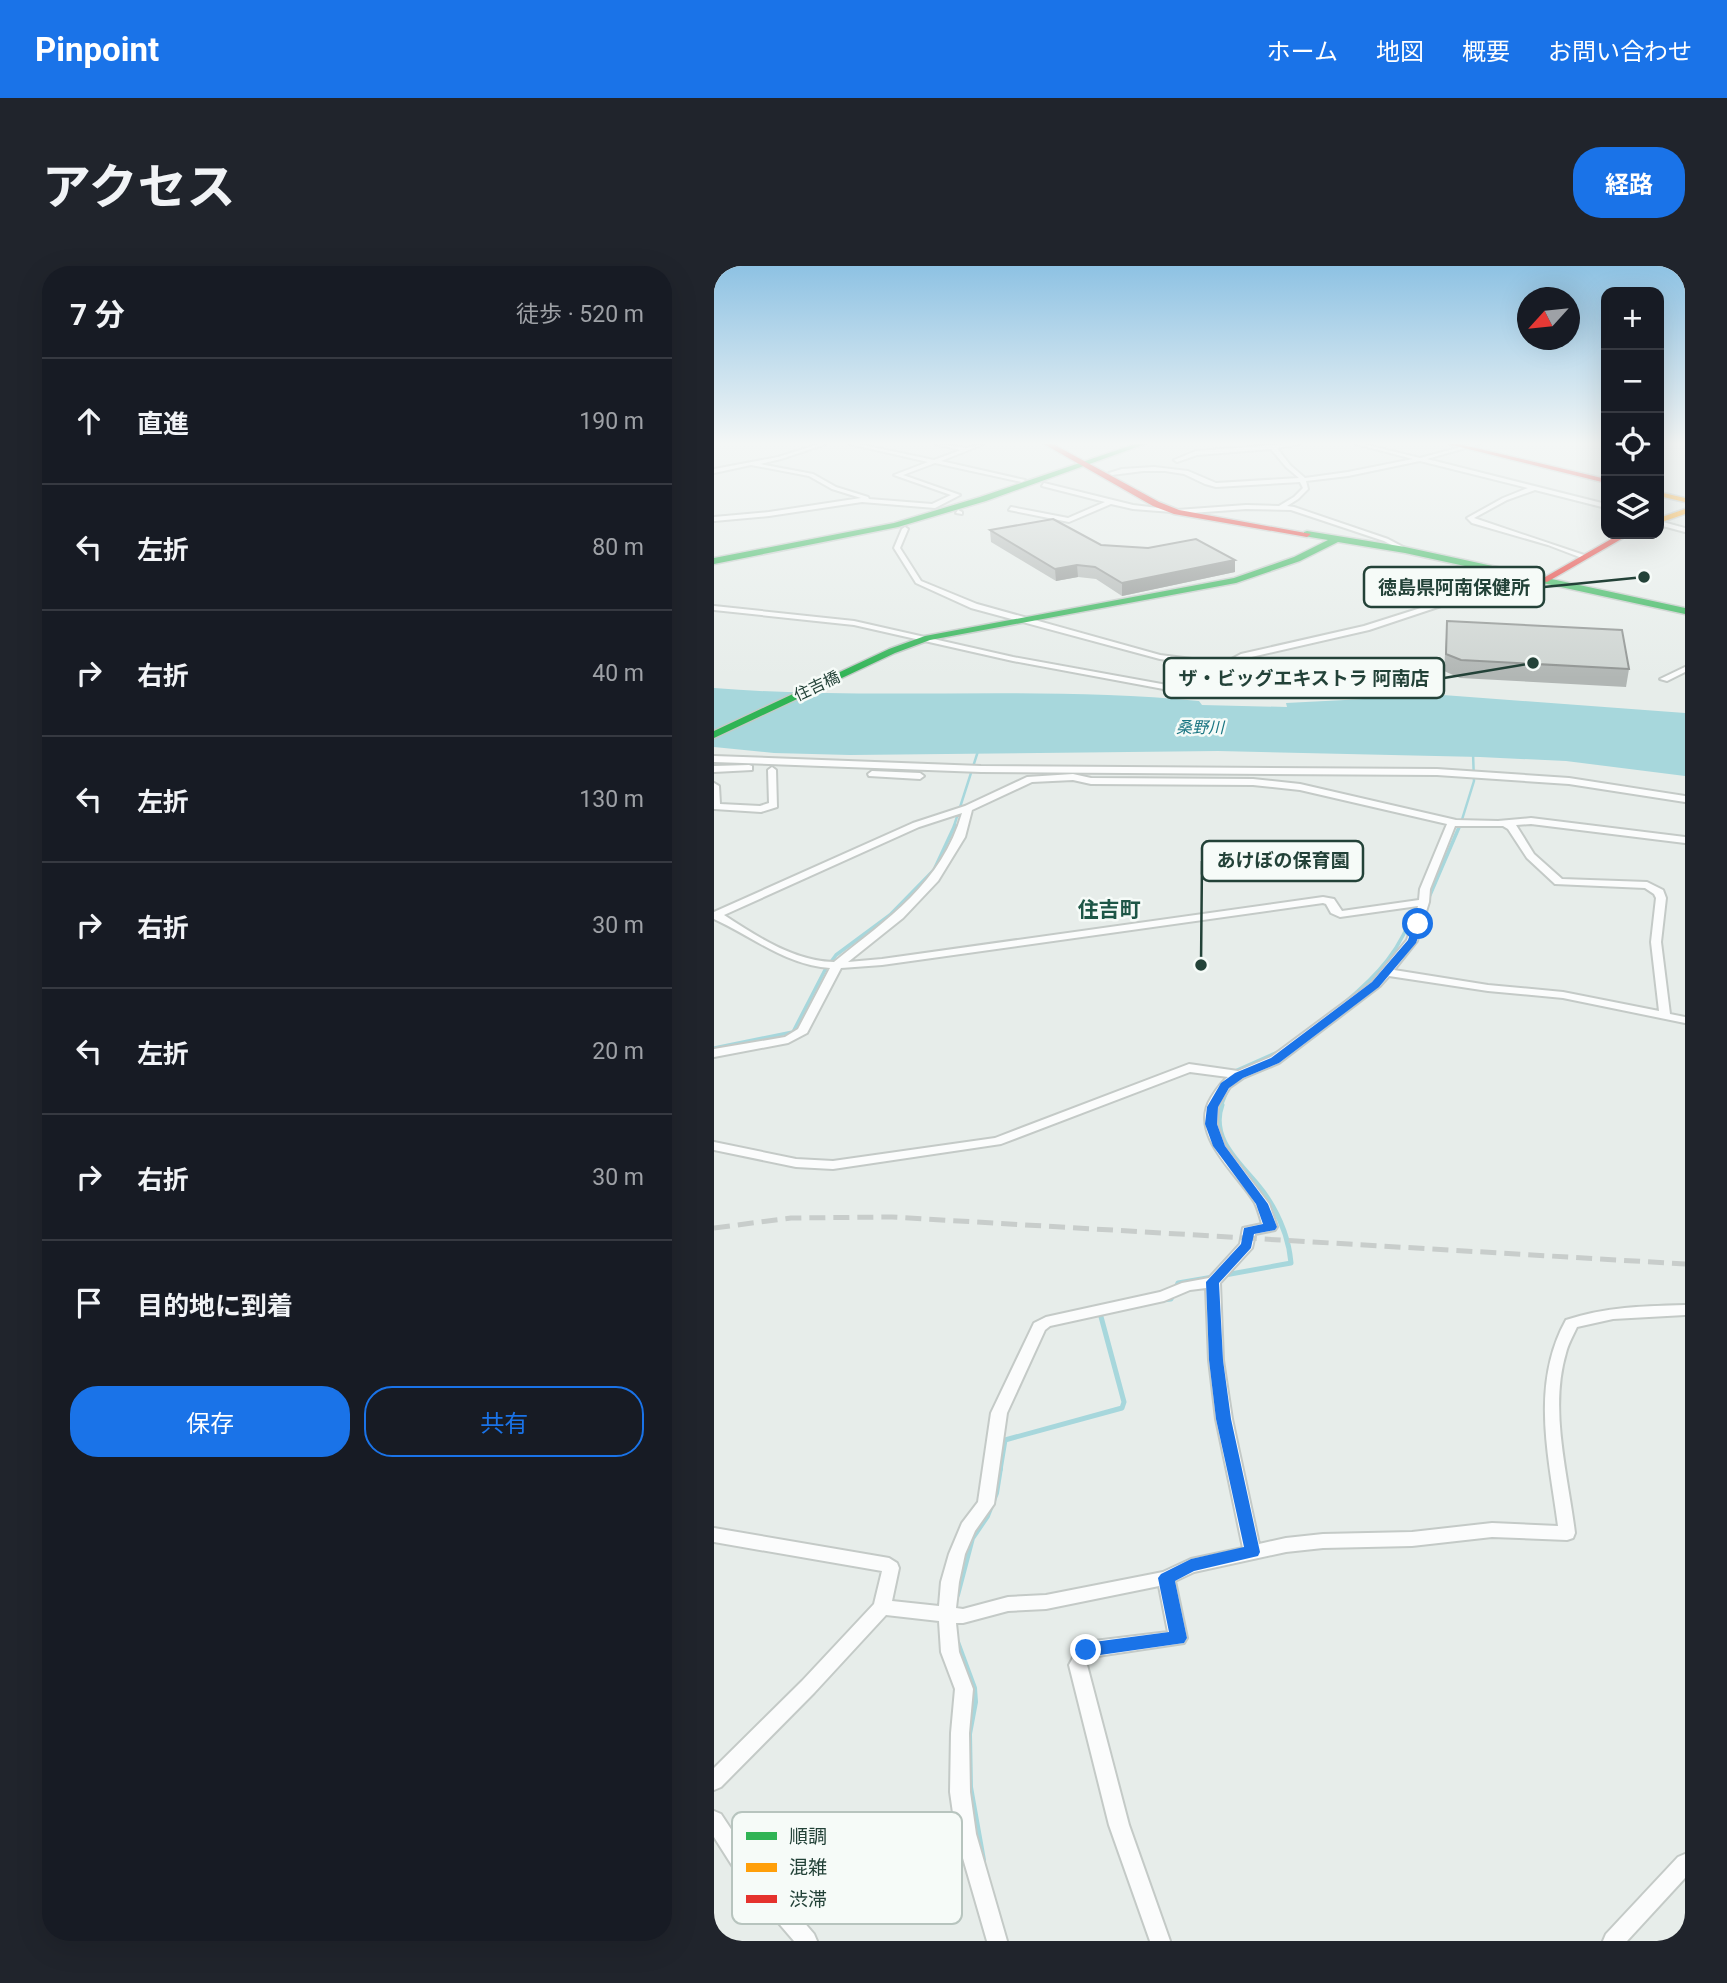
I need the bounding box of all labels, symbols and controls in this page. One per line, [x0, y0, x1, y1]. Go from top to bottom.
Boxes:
text: Pinpoint [35, 30, 159, 69]
text: ホーム [1267, 38, 1338, 66]
text: 地図 [1376, 38, 1424, 66]
text: 概要 [1462, 38, 1510, 66]
text: お問い合わせ [1548, 38, 1692, 66]
button: 経路 [1573, 147, 1685, 218]
text: アクセス [42, 159, 236, 216]
north arrow [1517, 287, 1580, 350]
map controls [1601, 287, 1664, 539]
button: + [1601, 287, 1664, 350]
text: 7 分 [70, 297, 125, 332]
text: 徒歩 · 520 m [516, 301, 644, 328]
button: − [1601, 350, 1664, 413]
icon: ahead [70, 402, 108, 440]
text: 190 m [579, 408, 644, 435]
text: 直進 [137, 409, 189, 439]
button: locate [1601, 413, 1664, 476]
button: layers [1601, 476, 1664, 539]
icon: left [70, 528, 108, 566]
text: 80 m [592, 534, 644, 561]
text: 左折 [137, 535, 189, 565]
callout: 徳島県阿南保健所 [1364, 567, 1544, 607]
text: 徳島県阿南保健所 [1378, 576, 1530, 599]
icon: right [70, 654, 108, 692]
callout: ザ・ビッグエキストラ 阿南店 [1164, 658, 1444, 698]
text: 40 m [592, 660, 644, 687]
text: 右折 [137, 661, 189, 691]
street label: 住吉橋 [791, 667, 843, 705]
text: ザ・ビッグエキストラ 阿南店 [1178, 667, 1430, 690]
water label: 桑野川 [1176, 718, 1226, 737]
icon: left [70, 780, 108, 818]
text: 130 m [579, 786, 644, 813]
text: 左折 [137, 787, 189, 817]
callout: あけぼの保育園 [1202, 841, 1363, 881]
text: あけぼの保育園 [1216, 849, 1350, 872]
district label: 住吉町 [1078, 898, 1141, 922]
icon: right [70, 906, 108, 944]
route start [1402, 908, 1433, 939]
text: 30 m [592, 912, 644, 939]
text: 右折 [137, 913, 189, 943]
icon: left [70, 1032, 108, 1070]
text: 20 m [592, 1038, 644, 1065]
text: 左折 [137, 1039, 189, 1069]
icon: right [70, 1158, 108, 1196]
text: 30 m [592, 1164, 644, 1191]
text: 右折 [137, 1165, 189, 1195]
icon: arrive [70, 1284, 108, 1322]
text: 目的地に到着 [137, 1291, 293, 1321]
button: 保存 [70, 1386, 350, 1457]
button: 共有 [364, 1386, 644, 1457]
route end [1070, 1634, 1101, 1665]
legend [732, 1812, 962, 1924]
text: 順調 [789, 1825, 827, 1848]
text: 混雑 [789, 1856, 827, 1879]
text: 渋滞 [789, 1888, 827, 1911]

